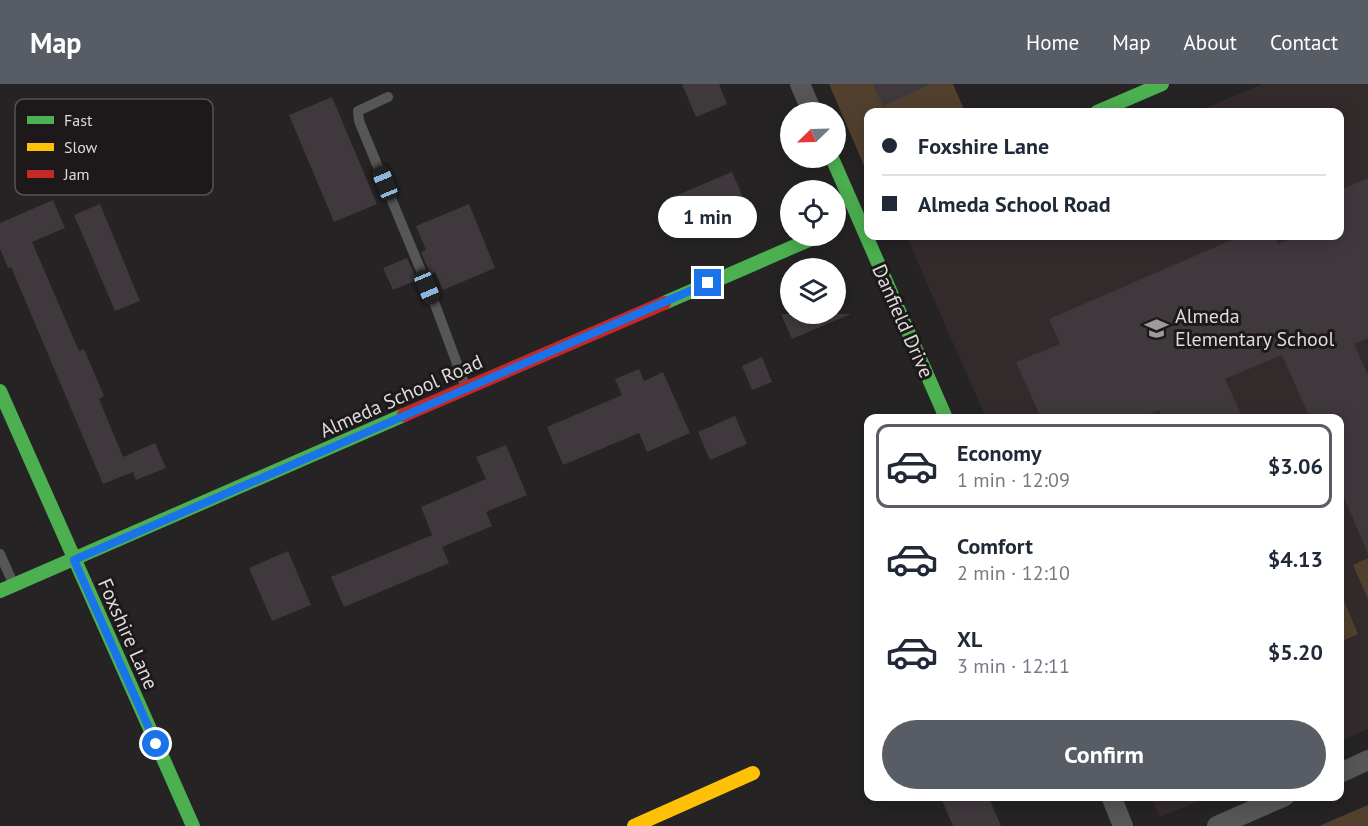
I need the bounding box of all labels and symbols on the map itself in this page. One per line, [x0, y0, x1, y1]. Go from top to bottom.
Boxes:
legend [15, 99, 213, 195]
north arrow [780, 102, 846, 168]
text: Fast [64, 110, 93, 130]
text: Slow [64, 137, 98, 157]
car [370, 163, 400, 203]
text: Jam [63, 164, 90, 184]
callout: 1 min [658, 196, 758, 238]
street label: Danfield Drive [866, 260, 940, 382]
car [412, 267, 442, 307]
route end [694, 269, 721, 296]
place label: Almeda Elementary School [1175, 303, 1335, 352]
school or university icon: Almeda Elementary School [1144, 315, 1170, 341]
street label: Almeda School Road [316, 348, 486, 444]
street label: Foxshire Lane [92, 574, 164, 694]
route start [142, 730, 169, 757]

